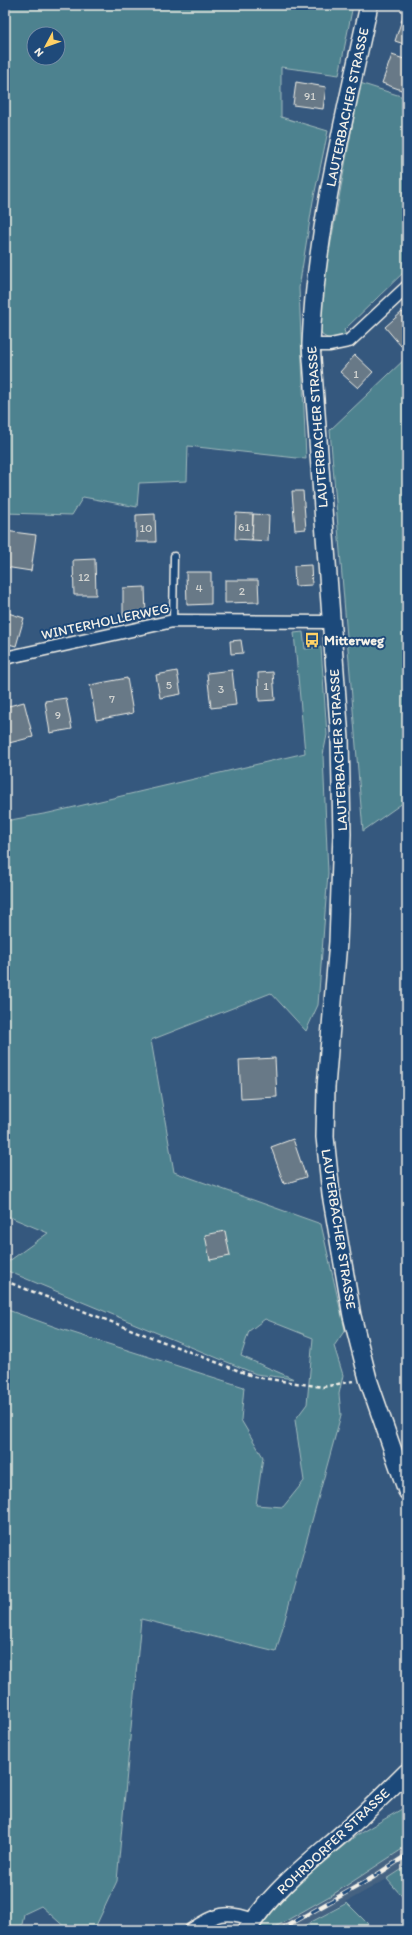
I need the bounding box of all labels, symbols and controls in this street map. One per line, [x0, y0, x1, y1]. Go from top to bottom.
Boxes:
north arrow [26, 26, 66, 66]
street label: LAUTERBACHER STRASSE [322, 26, 373, 188]
text: N [31, 45, 46, 59]
house number: 91 [304, 89, 316, 103]
street label: LAUTERBACHER STRASSE [303, 345, 332, 508]
house number: 1 [353, 367, 359, 381]
house number: 61 [238, 520, 250, 534]
house number: 10 [140, 521, 152, 535]
house number: 12 [78, 570, 91, 584]
house number: 4 [195, 581, 203, 595]
house number: 2 [239, 584, 246, 598]
street label: WINTERHOLLERWEG [39, 600, 171, 643]
bus stop icon: Mitterweg [303, 631, 321, 649]
place label: Mitterweg [324, 632, 385, 649]
street label: LAUTERBACHER STRASSE [326, 668, 351, 831]
house number: 5 [166, 678, 172, 692]
house number: 1 [263, 679, 269, 693]
house number: 3 [218, 682, 225, 696]
house number: 7 [109, 692, 115, 706]
house number: 9 [55, 708, 61, 722]
street label: LAUTERBACHER STRASSE [317, 1148, 360, 1311]
street label: ROHRDORFER STRASSE [273, 1785, 393, 1898]

